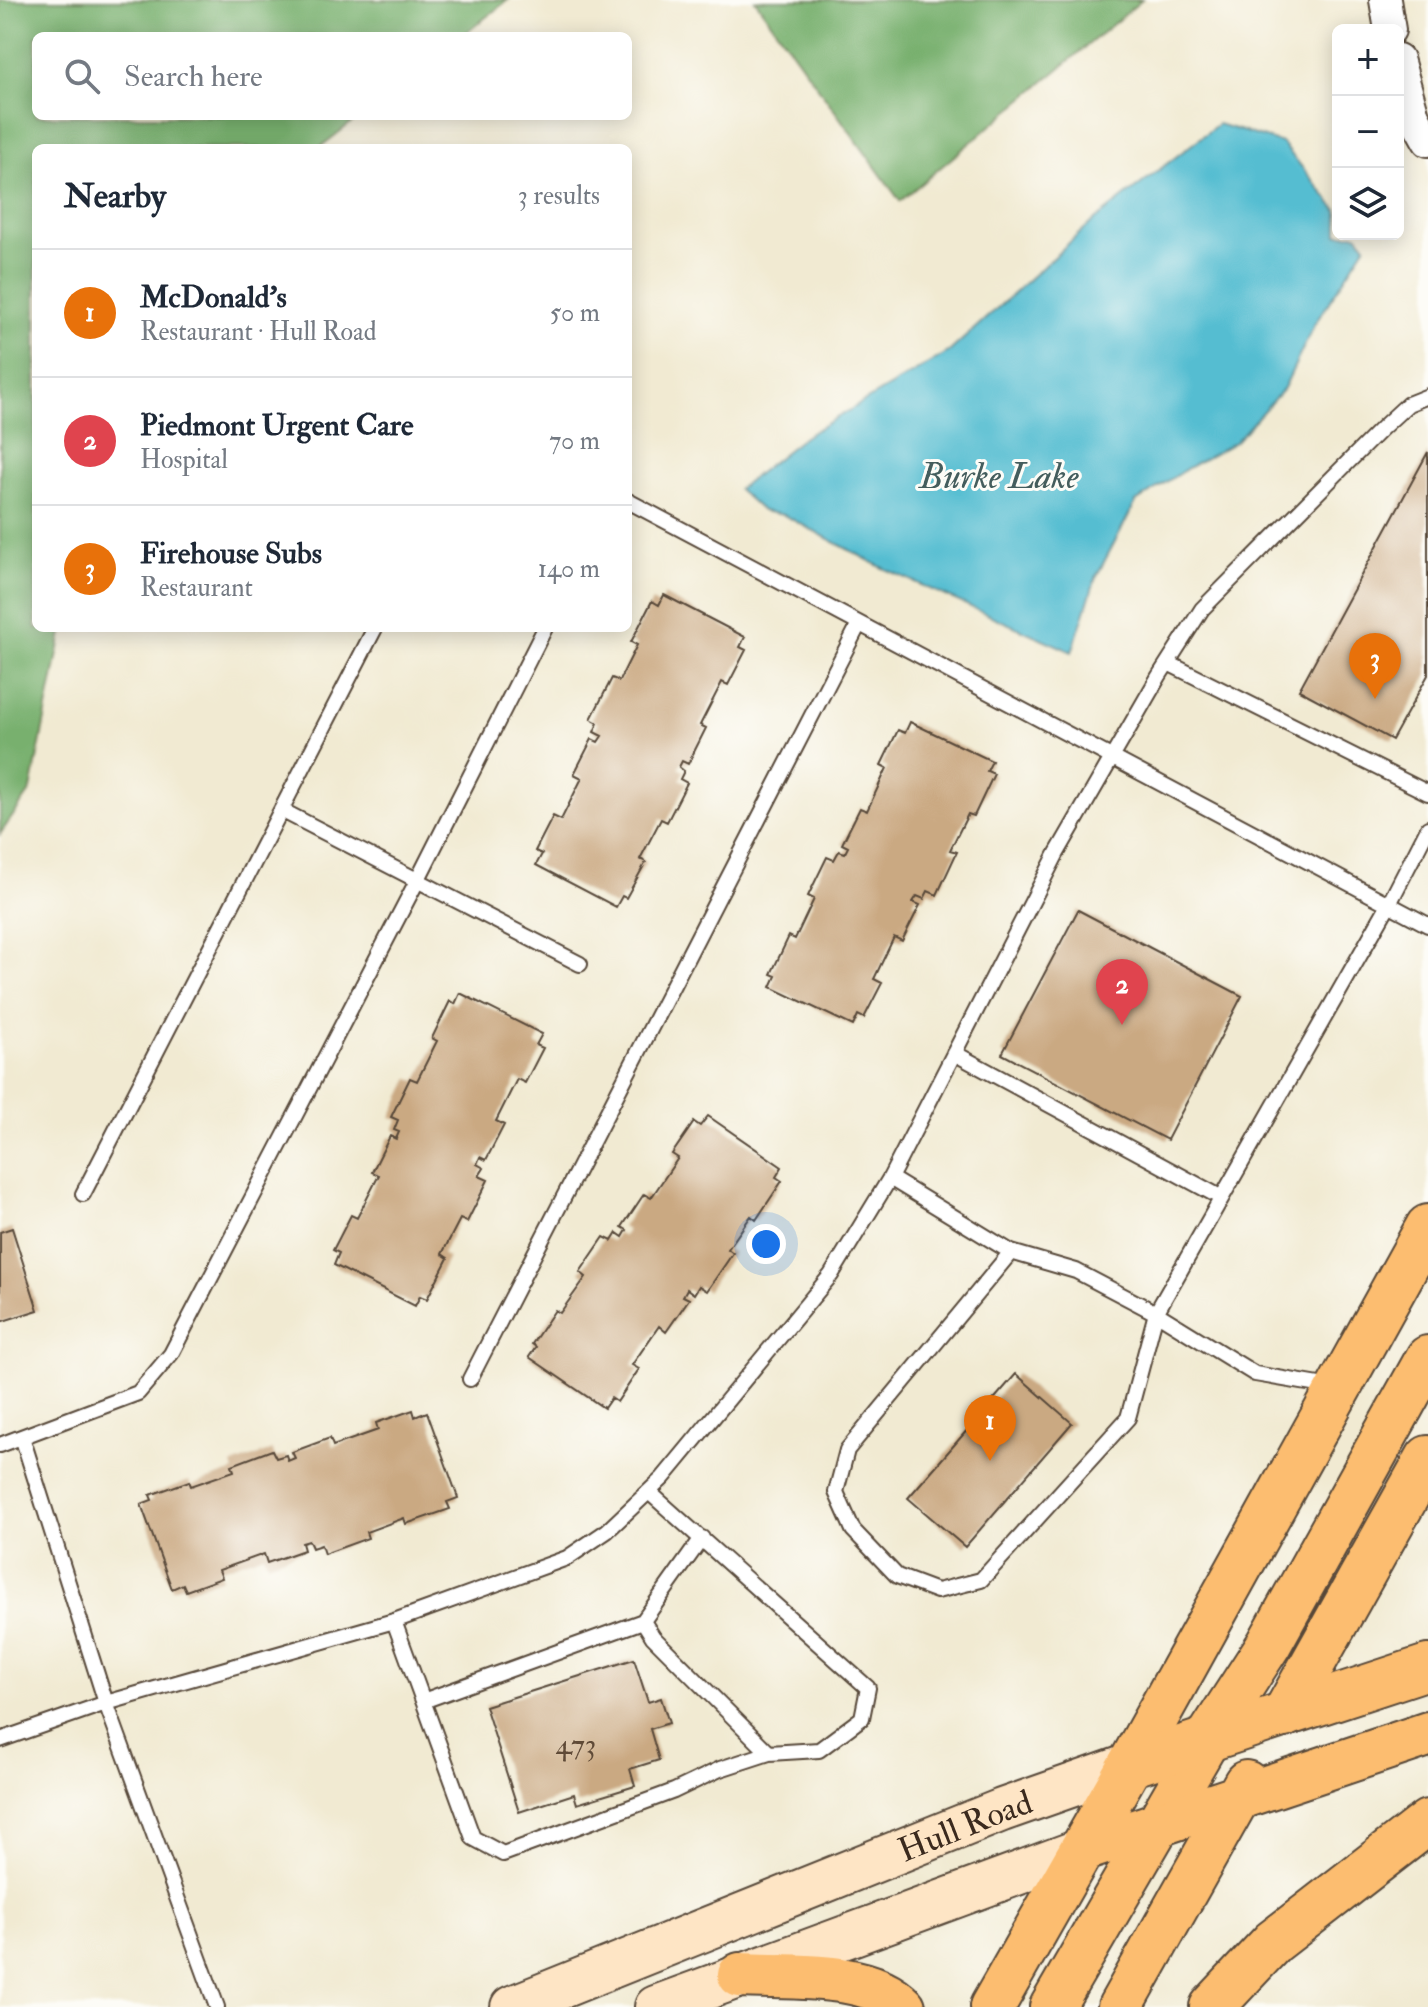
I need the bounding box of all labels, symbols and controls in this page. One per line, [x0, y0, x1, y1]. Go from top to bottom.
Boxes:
map controls [1332, 24, 1404, 240]
button: + [1332, 24, 1404, 96]
search box [32, 32, 632, 120]
icon: search [60, 54, 104, 98]
text: Search here [124, 58, 263, 95]
button: − [1332, 96, 1404, 168]
button: layers [1332, 168, 1404, 240]
text: Nearby [64, 175, 166, 218]
text: 3 results [518, 180, 600, 212]
text: McDonald's [140, 279, 287, 316]
text: 1 [85, 297, 95, 329]
text: 50 m [550, 297, 600, 329]
text: Restaurant · Hull Road [140, 316, 377, 348]
text: Piedmont Urgent Care [140, 407, 413, 444]
text: 2 [83, 425, 97, 457]
text: 70 m [549, 425, 600, 457]
text: Hospital [140, 444, 228, 476]
water label: Burke Lake [918, 454, 1079, 499]
text: Firehouse Subs [140, 535, 322, 572]
text: 3 [85, 553, 95, 585]
text: 140 m [538, 553, 600, 585]
text: Restaurant [140, 572, 253, 604]
pin: 3 [1349, 633, 1401, 699]
pin: 2 [1096, 959, 1148, 1025]
your location [746, 1224, 786, 1264]
pin: 1 [964, 1395, 1016, 1461]
house number: 473 [556, 1726, 596, 1763]
street label: Hull Road [892, 1781, 1038, 1873]

